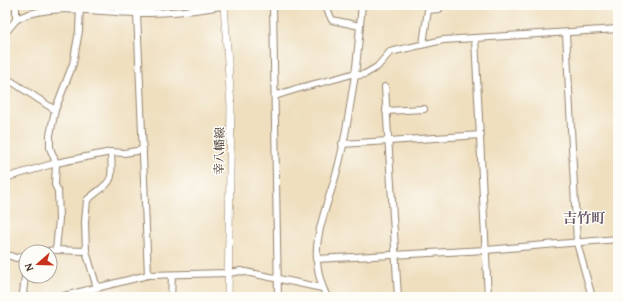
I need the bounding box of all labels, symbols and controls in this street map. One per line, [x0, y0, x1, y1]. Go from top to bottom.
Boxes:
street label: 幸八幡線 [210, 127, 228, 175]
district label: 吉竹町 [563, 208, 606, 228]
north arrow [18, 244, 58, 284]
text: N [20, 261, 37, 274]

